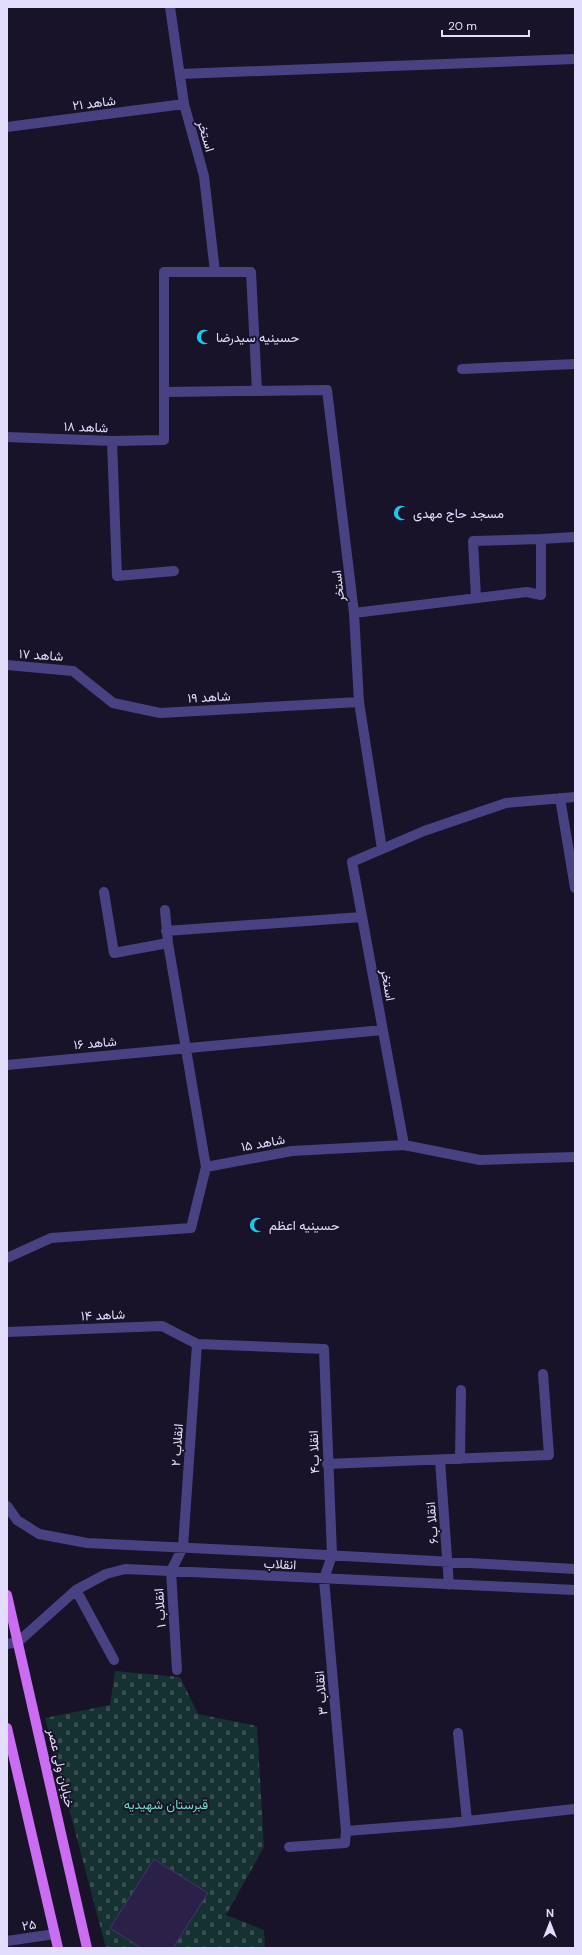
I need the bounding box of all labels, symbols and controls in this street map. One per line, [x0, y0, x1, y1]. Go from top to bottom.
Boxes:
scale bar [442, 12, 529, 38]
text: 20 m [448, 18, 477, 34]
street label: شاهد ۲۱ [71, 92, 117, 114]
street label: استخر [193, 117, 219, 154]
mosque icon: حسینیه سیدرضا [195, 328, 213, 346]
place label: حسینیه سیدرضا [216, 329, 300, 346]
street label: شاهد ۱۸ [63, 418, 109, 436]
mosque icon: مسجد حاج مهدی [392, 504, 410, 522]
place label: مسجد حاج مهدی [413, 505, 504, 523]
street label: استخر [328, 569, 348, 604]
street label: شاهد ۱۷ [18, 645, 64, 665]
street label: شاهد ۱۹ [187, 687, 231, 707]
street label: استخر [377, 967, 399, 1002]
street label: شاهد ۱۶ [73, 1033, 117, 1053]
street label: شاهد ۱۵ [240, 1131, 286, 1155]
mosque icon: حسینیه اعظم [248, 1216, 266, 1234]
place label: حسینیه اعظم [269, 1217, 340, 1234]
street label: شاهد ۱۴ [81, 1306, 125, 1324]
street label: انقلاب ۲ [167, 1423, 187, 1467]
street label: انقلا ب۴ [305, 1430, 323, 1474]
street label: انقلا ب۶ [422, 1501, 442, 1545]
street label: انقلاب [263, 1555, 297, 1573]
street label: انقلاب ۱ [150, 1588, 170, 1628]
street label: انقلاب ۳ [311, 1670, 331, 1716]
street label: خیابان ولی عصر [43, 1726, 78, 1810]
park label: قبرستان شهیدیه [124, 1796, 208, 1813]
north arrow [530, 1903, 570, 1943]
text: N [546, 1906, 554, 1920]
street label: ۲۵ [21, 1916, 37, 1934]

